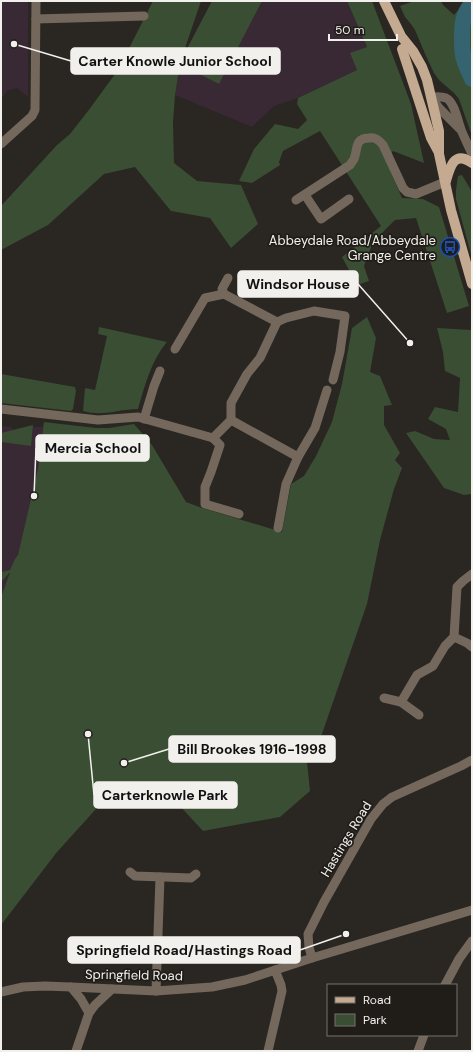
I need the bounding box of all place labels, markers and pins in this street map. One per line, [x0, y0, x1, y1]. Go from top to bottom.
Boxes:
callout: Carter Knowle Junior School [71, 48, 280, 74]
place label: Abbeydale Road/Abbeydale Grange Centre [269, 232, 436, 264]
bus stop icon: Abbeydale Road/Abbeydale Grange Centre [439, 236, 461, 258]
callout: Windsor House [238, 271, 358, 297]
callout: Mercia School [36, 435, 149, 461]
callout: Bill Brookes 1916-1998 [169, 736, 335, 762]
callout: Carterknowle Park [94, 782, 237, 808]
callout: Springfield Road/Hastings Road [68, 937, 300, 963]

